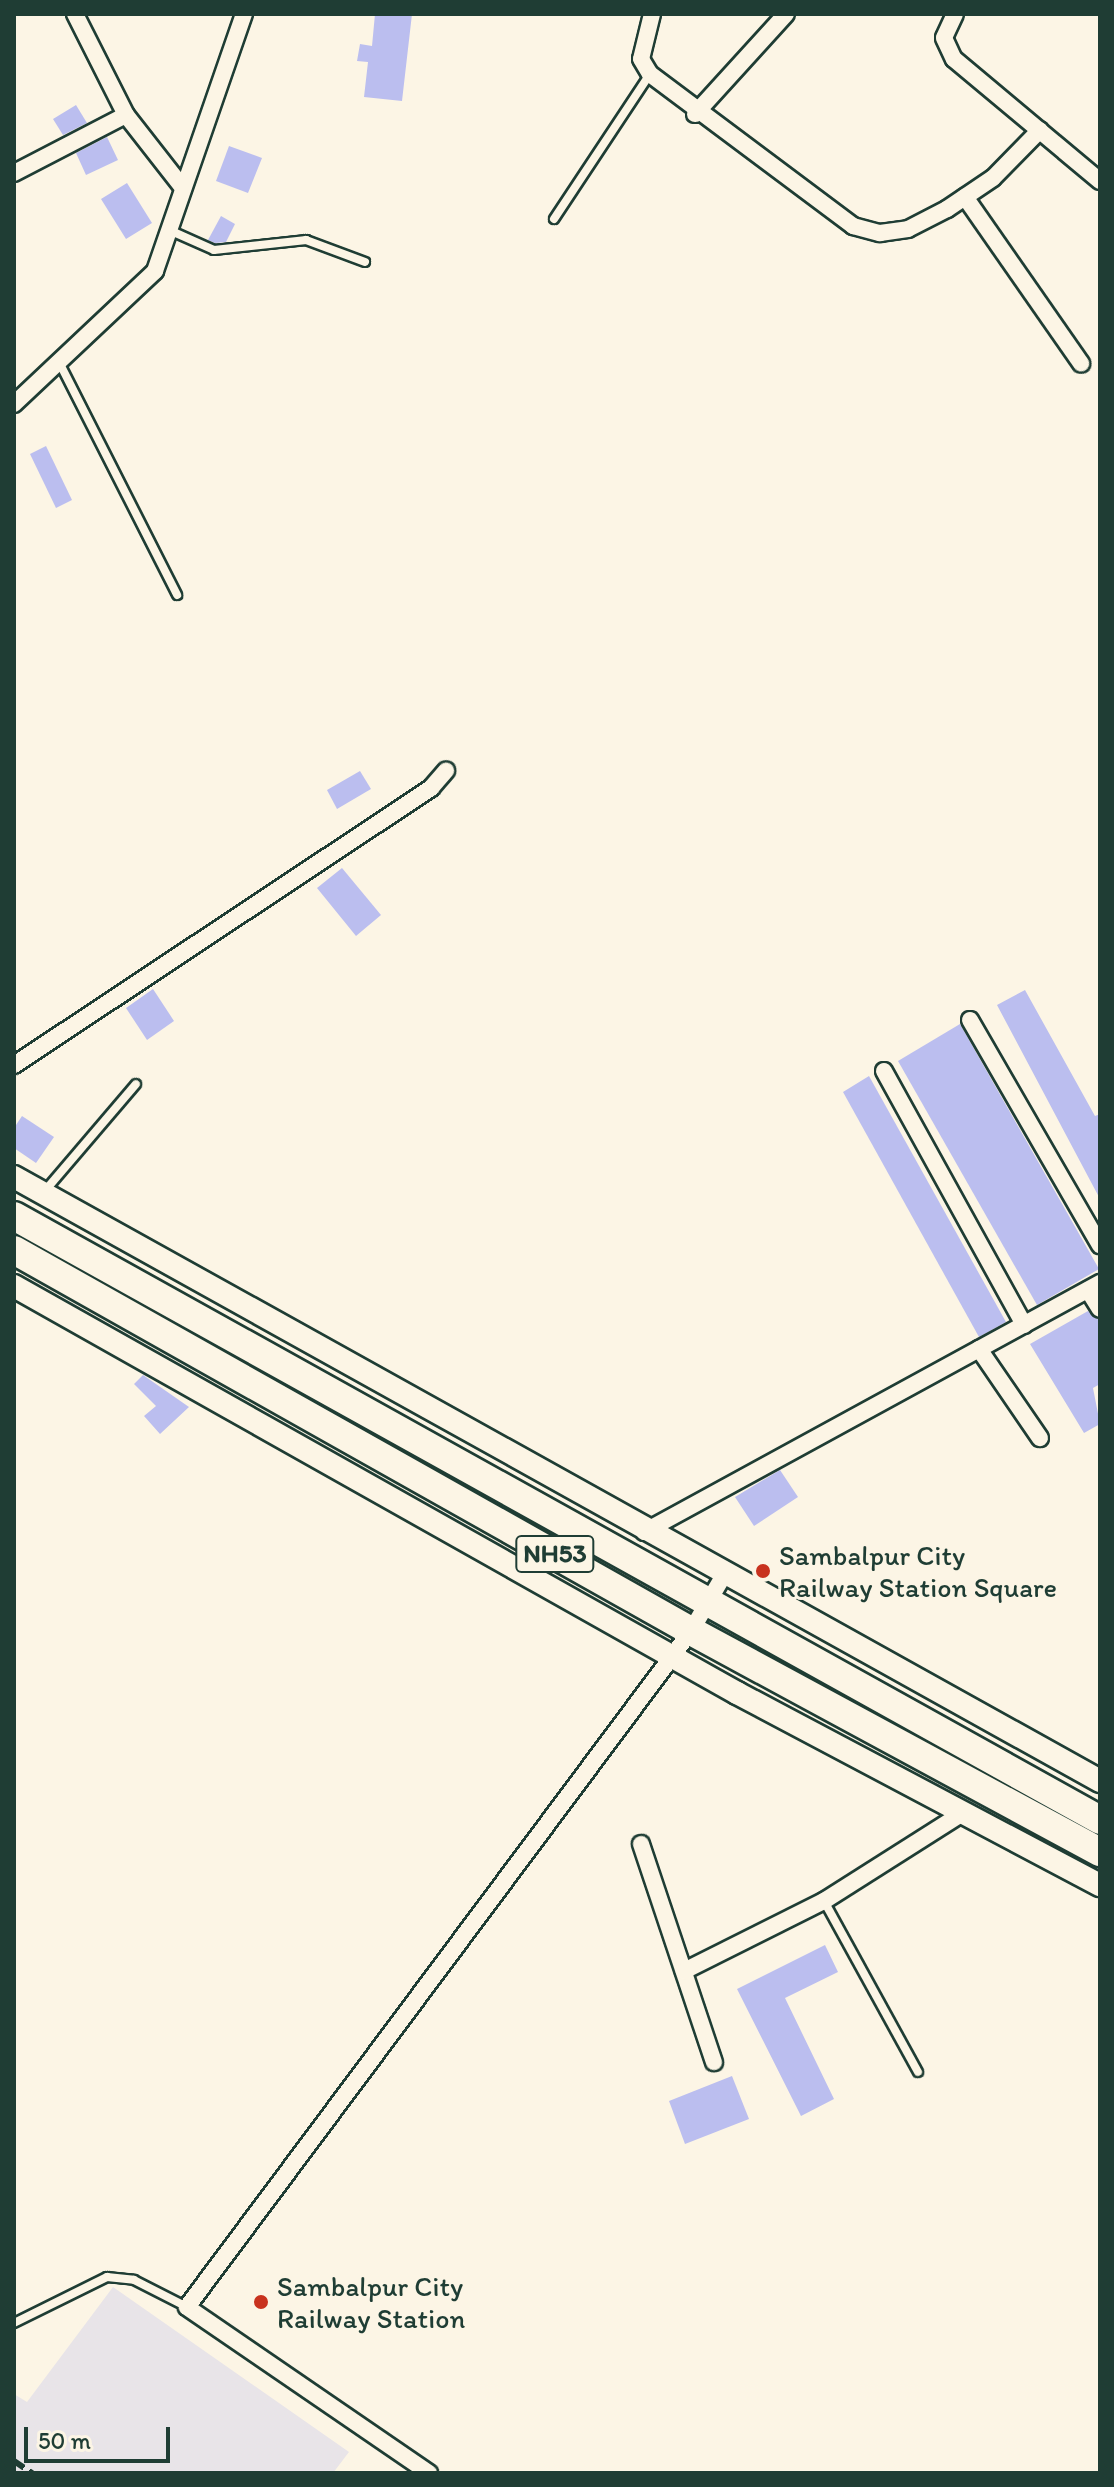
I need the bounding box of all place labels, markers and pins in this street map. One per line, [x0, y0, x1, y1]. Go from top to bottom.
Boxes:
place label: Sambalpur City Railway Station Square [779, 1538, 1057, 1604]
marker: Sambalpur City Railway Station Square [754, 1562, 772, 1580]
place label: Sambalpur City Railway Station [277, 2269, 465, 2335]
marker: Sambalpur City Railway Station [252, 2293, 270, 2311]

